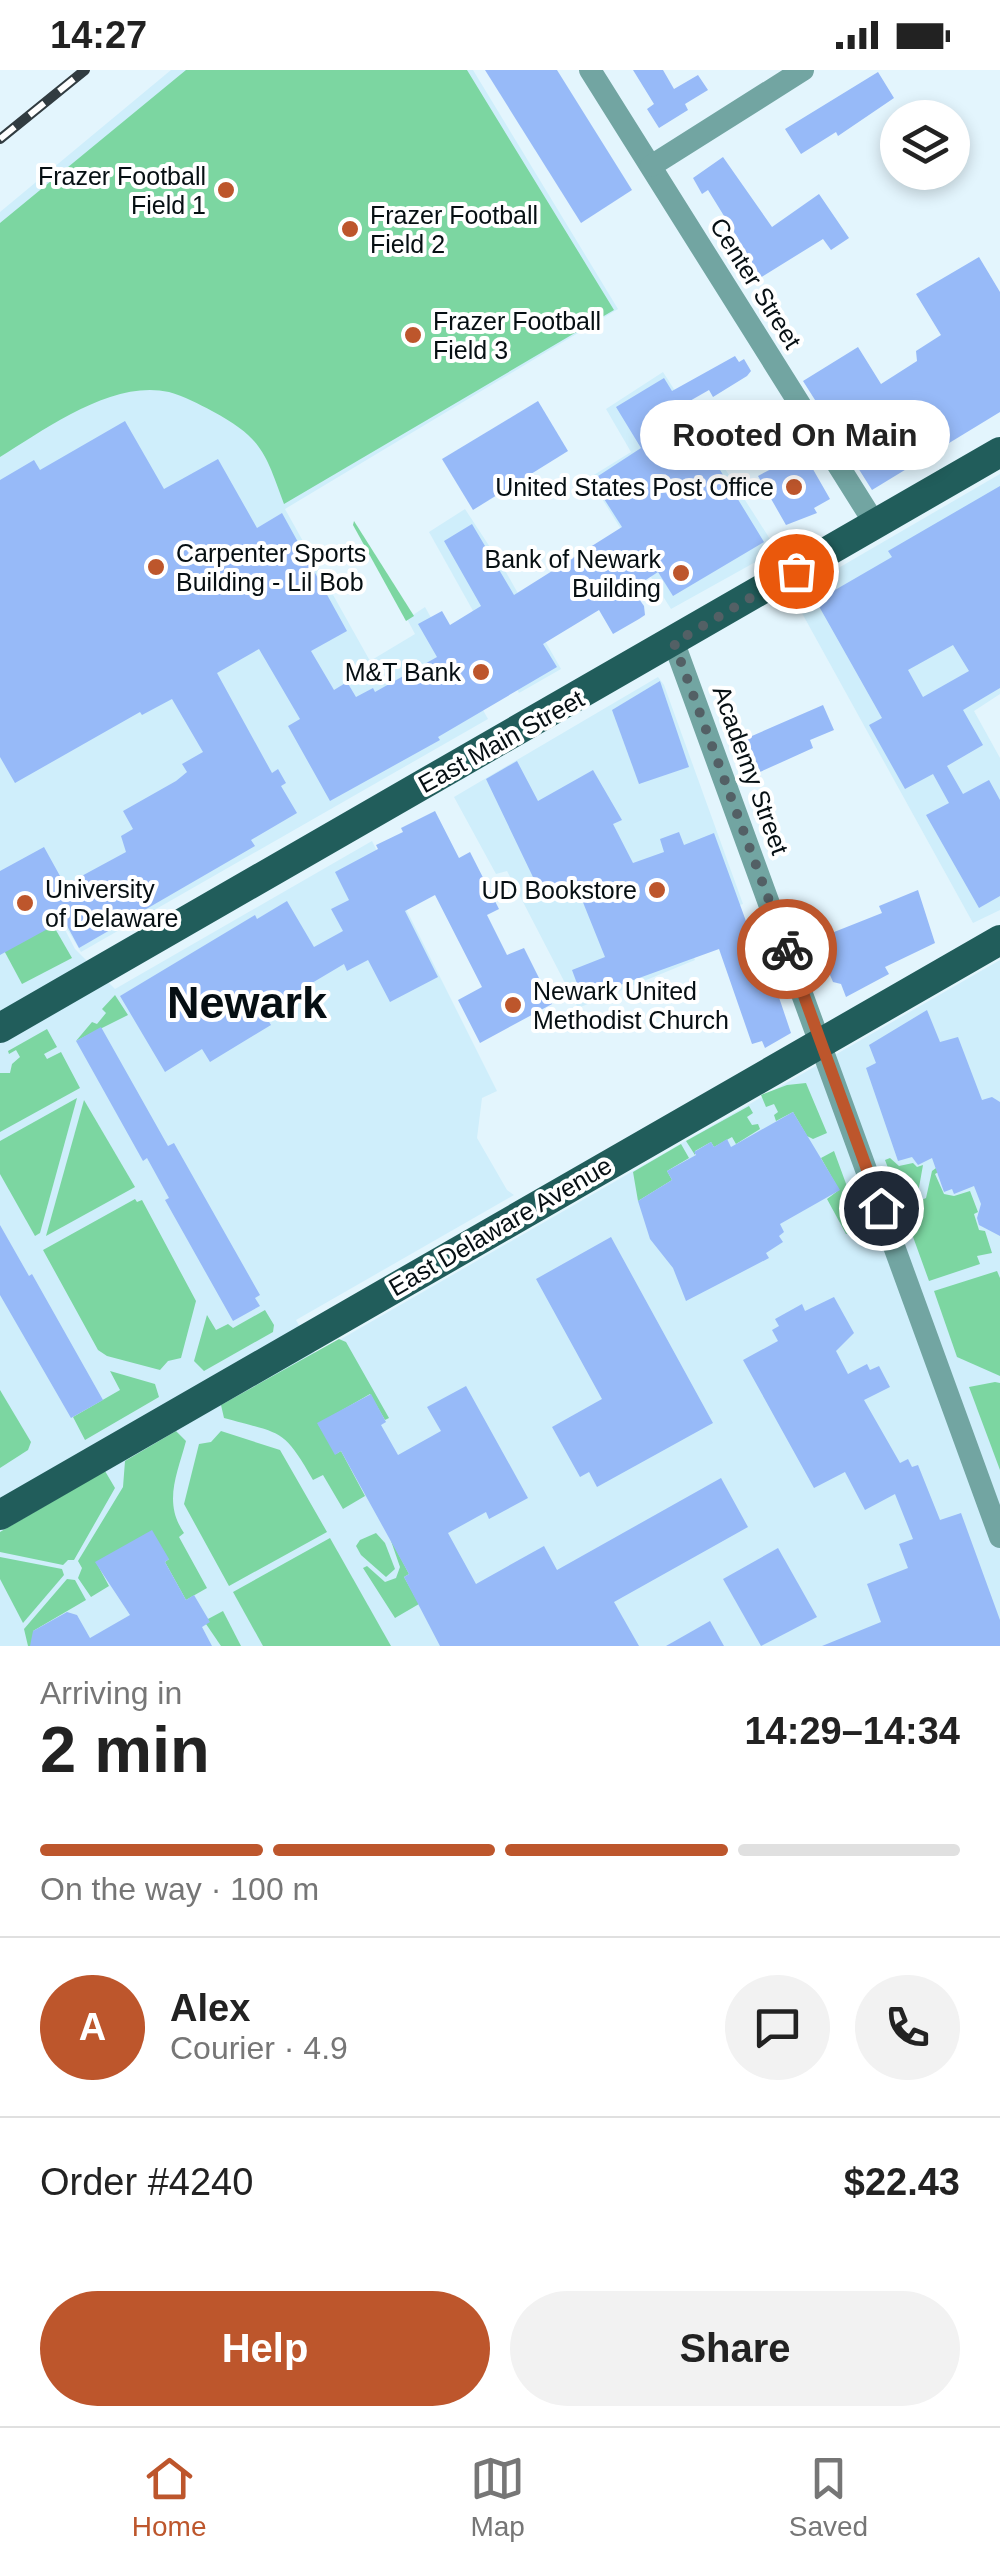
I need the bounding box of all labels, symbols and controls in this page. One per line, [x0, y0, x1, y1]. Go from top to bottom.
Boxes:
text: 14:27 [50, 14, 147, 56]
map controls [880, 100, 970, 190]
button: layers [880, 100, 970, 190]
place label: Frazer Football Field 1 [38, 162, 206, 219]
marker: Frazer Football Field 1 [215, 179, 237, 201]
place label: Frazer Football Field 2 [370, 201, 538, 258]
street label: Center Street [705, 213, 807, 354]
marker: Frazer Football Field 2 [339, 218, 361, 240]
place label: Frazer Football Field 3 [433, 307, 601, 364]
marker: Frazer Football Field 3 [402, 324, 424, 346]
callout: Rooted On Main [641, 401, 951, 471]
text: Rooted On Main [672, 417, 918, 453]
place label: United States Post Office [495, 473, 774, 501]
marker: United States Post Office [783, 476, 805, 498]
pin [754, 529, 839, 614]
place label: Carpenter Sports Building - Lil Bob [176, 539, 366, 596]
icon: bag [769, 544, 824, 599]
place label: Bank of Newark Building [485, 545, 661, 602]
marker: Carpenter Sports Building - Lil Bob [145, 556, 167, 578]
marker: Bank of Newark Building [670, 562, 692, 584]
place label: M&T Bank [345, 658, 461, 686]
marker: M&T Bank [470, 661, 492, 683]
street label: Academy Street [707, 682, 795, 858]
street label: East Main Street [413, 684, 589, 798]
place label: University of Delaware [45, 875, 178, 932]
place label: UD Bookstore [481, 876, 637, 904]
marker: UD Bookstore [646, 879, 668, 901]
marker: University of Delaware [14, 892, 36, 914]
courier [737, 899, 837, 999]
icon: bike [760, 922, 815, 977]
district label: Newark [167, 977, 328, 1028]
place label: Newark United Methodist Church [533, 977, 729, 1034]
marker: Newark United Methodist Church [502, 994, 524, 1016]
street label: East Delaware Avenue [384, 1151, 616, 1301]
pin [839, 1166, 924, 1251]
icon: home [854, 1181, 909, 1236]
text: Arriving in [40, 1675, 182, 1711]
text: 14:29–14:34 [744, 1710, 960, 1752]
text: 2 min [40, 1713, 210, 1786]
text: On the way · 100 m [40, 1871, 319, 1907]
button: chat [725, 1975, 830, 2080]
button: phone [855, 1975, 960, 2080]
text: Alex [170, 1987, 250, 2029]
text: A [79, 2006, 106, 2048]
text: Courier · 4.9 [170, 2030, 348, 2066]
text: Order #4240 [40, 2161, 253, 2203]
text: $22.43 [844, 2161, 960, 2203]
button: Help [40, 2291, 490, 2406]
button: Share [510, 2291, 960, 2406]
tab: Home [132, 2451, 207, 2543]
tab: Map [470, 2451, 525, 2543]
tab: Saved [789, 2451, 868, 2543]

